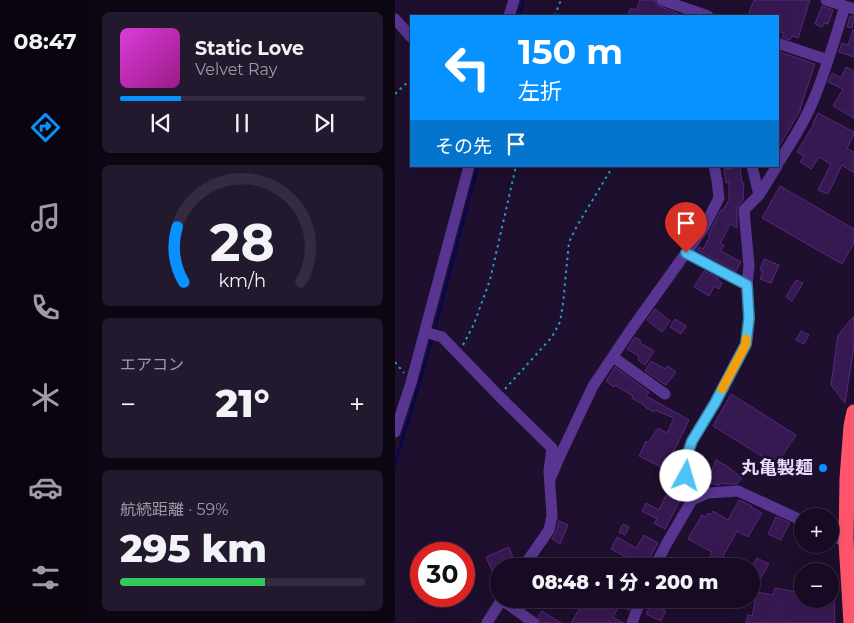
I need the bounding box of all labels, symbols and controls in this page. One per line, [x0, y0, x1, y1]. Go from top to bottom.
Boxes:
text: 08:47 [13, 28, 77, 55]
text: 150 m [518, 30, 623, 73]
icon: left [435, 35, 500, 100]
text: Static Love [195, 37, 304, 60]
text: Velvet Ray [195, 60, 277, 79]
text: 左折 [518, 78, 562, 105]
icon: previous [147, 109, 175, 137]
icon: pause [228, 109, 256, 137]
icon: next [310, 109, 338, 137]
icon: directions [28, 110, 63, 145]
icon: arrive [502, 130, 530, 158]
text: その先 [435, 135, 492, 158]
icon: music [28, 200, 63, 235]
pin [665, 202, 707, 253]
icon: arrive [672, 209, 700, 237]
text: 28 [210, 211, 275, 274]
text: km/h [219, 270, 266, 291]
icon: phone [28, 290, 63, 325]
text: エアコン [120, 355, 184, 374]
icon: climate [28, 380, 63, 415]
text: 21° [216, 380, 270, 427]
text: − [120, 387, 136, 421]
text: + [349, 387, 365, 421]
position arrow [659, 449, 711, 501]
place label: 丸亀製麺 [741, 457, 813, 479]
marker: 丸亀製麺 [817, 462, 829, 474]
icon: car [28, 470, 63, 505]
text: 航続距離 · 59% [120, 500, 228, 519]
map controls [794, 508, 839, 608]
button: + [794, 508, 839, 553]
text: 295 km [120, 525, 267, 572]
speed limit sign: 30 [410, 542, 475, 607]
icon: filters [28, 560, 63, 595]
button: − [794, 563, 839, 608]
text: 08:48 · 1 分 · 200 m [532, 571, 718, 594]

